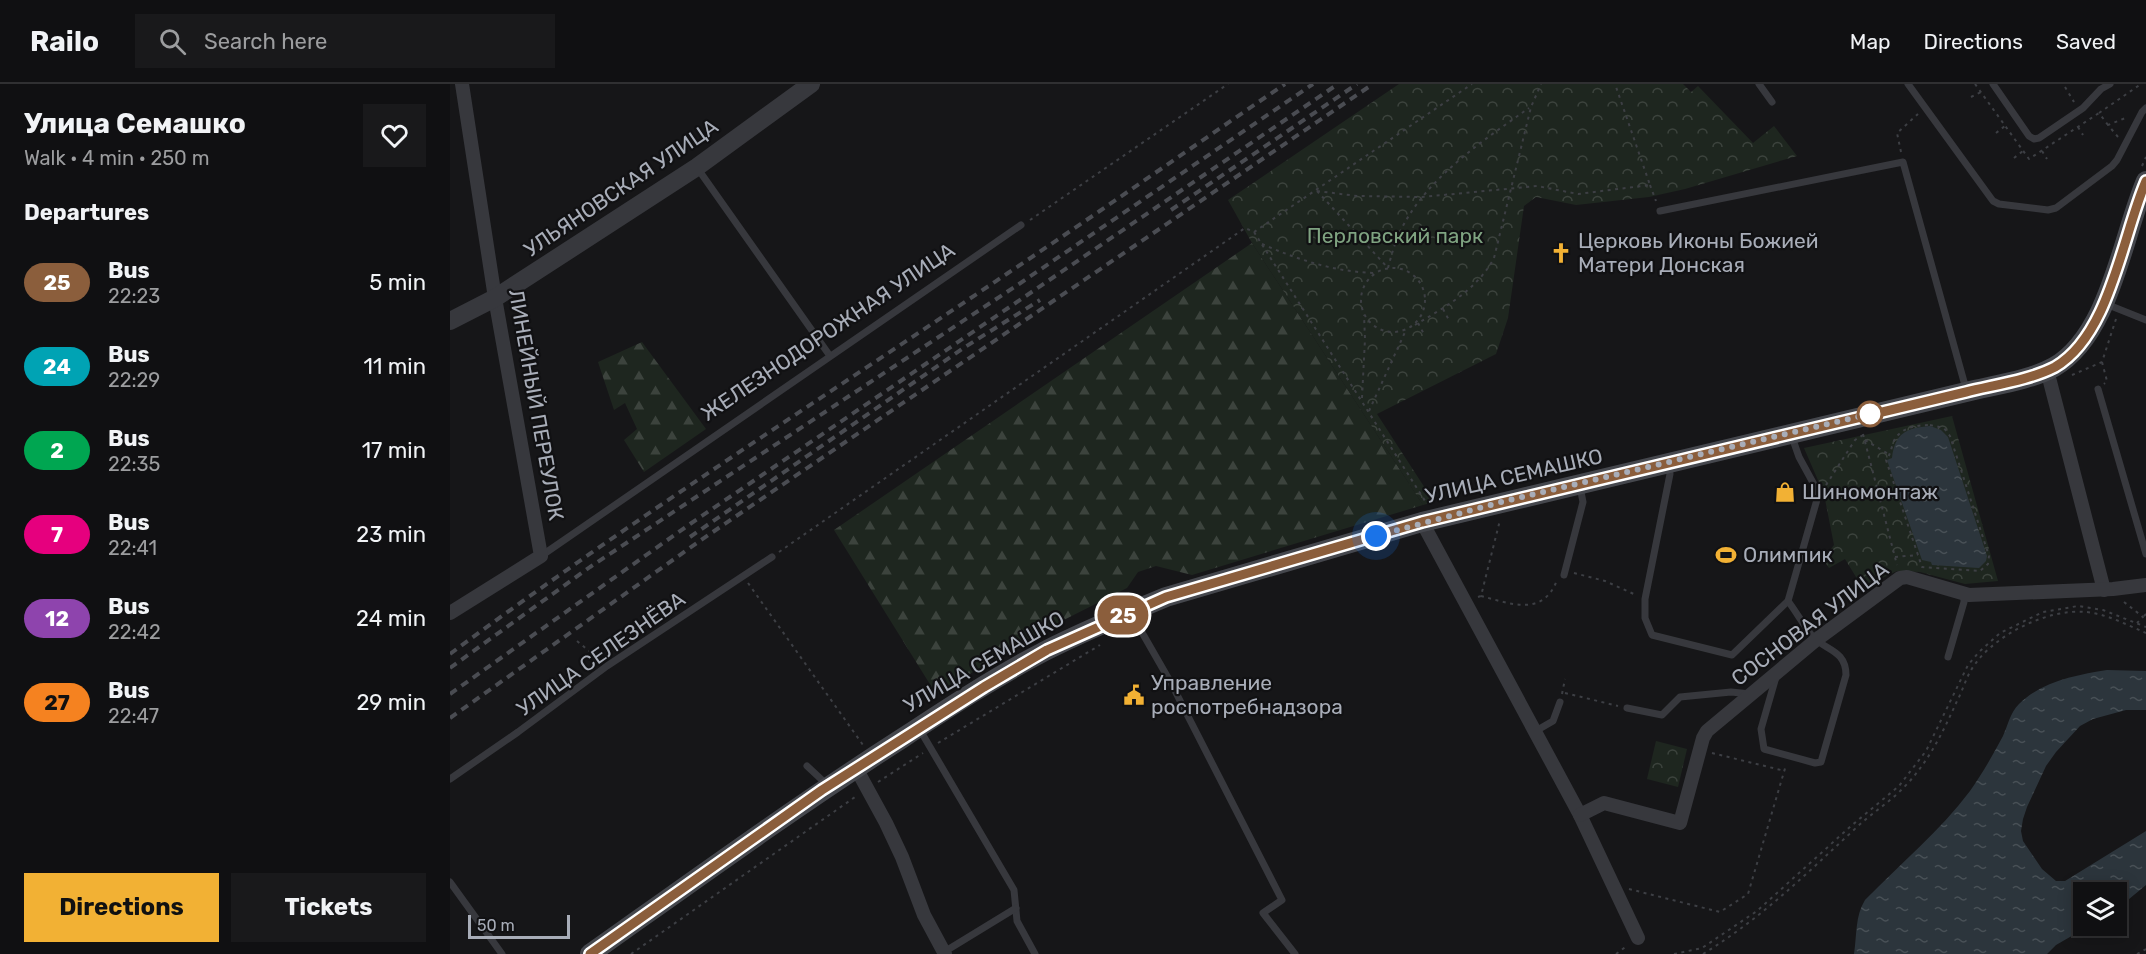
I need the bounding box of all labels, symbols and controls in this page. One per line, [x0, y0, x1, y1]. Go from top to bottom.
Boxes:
search box [135, 14, 555, 68]
text: Railo [30, 25, 99, 58]
icon: search [156, 25, 189, 58]
text: Search here [204, 28, 327, 55]
text: Map [1850, 29, 1891, 54]
text: Directions [1924, 29, 2023, 54]
text: Saved [2056, 29, 2116, 54]
button: heart [363, 104, 426, 167]
text: Улица Семашко [24, 107, 246, 140]
street label: УЛЬЯНОВСКАЯ УЛИЦА [519, 113, 722, 262]
text: Walk · 4 min · 250 m [24, 146, 209, 170]
text: Departures [24, 199, 149, 226]
park label: Перловский парк [1307, 223, 1483, 248]
place label: Церковь Иконы Божией Матери Донская [1578, 228, 1819, 277]
street label: ЖЕЛЕЗНОДОРОЖНАЯ УЛИЦА [696, 237, 959, 426]
church icon: Церковь Иконы Божией Матери Донская [1549, 241, 1573, 265]
text: Bus [108, 257, 150, 284]
text: 5 min [369, 269, 426, 296]
text: 25 [43, 270, 71, 295]
text: 22:23 [108, 284, 160, 308]
street label: ЛИНЕЙНЫЙ ПЕРЕУЛОК [504, 287, 569, 523]
text: Bus [108, 341, 150, 368]
text: 11 min [364, 353, 426, 380]
text: 24 [43, 354, 71, 379]
text: 22:29 [108, 368, 160, 392]
unlabelled marker [1857, 401, 1883, 427]
text: Bus [108, 425, 150, 452]
text: 17 min [362, 437, 426, 464]
text: 2 [50, 438, 64, 463]
street label: УЛИЦА СЕМАШКО [1423, 443, 1605, 508]
text: 22:35 [108, 452, 161, 476]
place label: Шиномонтаж [1802, 479, 1938, 504]
shop icon: Шиномонтаж [1773, 480, 1797, 504]
text: Bus [108, 509, 150, 536]
text: 23 min [356, 521, 426, 548]
your location [1361, 521, 1391, 551]
text: 7 [51, 522, 63, 547]
text: 22:41 [108, 536, 157, 560]
place label: Олимпик [1743, 542, 1833, 567]
sports icon: Олимпик [1714, 543, 1738, 567]
street label: СОСНОВАЯ УЛИЦА [1726, 556, 1893, 691]
street label: УЛИЦА СЕЛЕЗНЁВА [512, 586, 690, 721]
text: Bus [108, 593, 150, 620]
line badge: 25 [1096, 596, 1150, 634]
text: 25 [1109, 603, 1137, 628]
text: 24 min [356, 605, 426, 632]
street label: УЛИЦА СЕМАШКО [899, 605, 1068, 718]
text: 12 [45, 606, 69, 631]
text: 22:42 [108, 620, 161, 644]
place label: Управление роспотребнадзора [1151, 670, 1343, 719]
text: Bus [108, 677, 150, 704]
public building icon: Управление роспотребнадзора [1122, 683, 1146, 707]
text: 29 min [356, 689, 426, 716]
text: 27 [44, 690, 70, 715]
text: 22:47 [108, 704, 159, 728]
button: Directions [24, 873, 219, 942]
button: Tickets [231, 873, 426, 942]
map controls [2073, 882, 2127, 936]
button: layers [2073, 882, 2127, 936]
scale bar [468, 912, 570, 940]
text: 50 m [477, 916, 515, 935]

